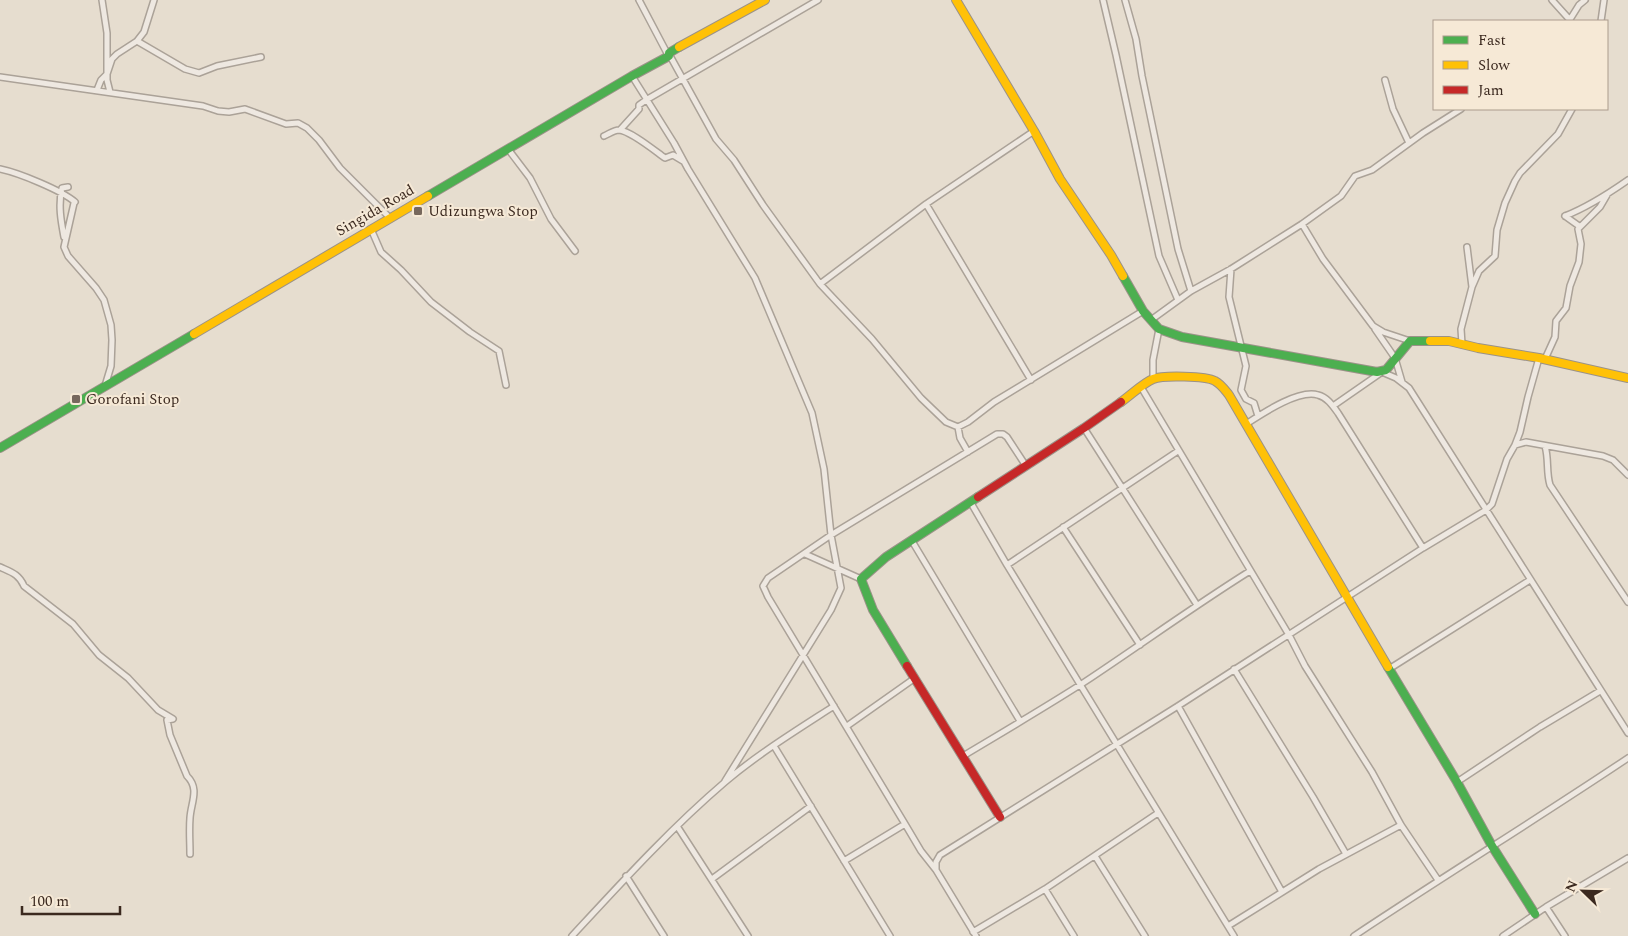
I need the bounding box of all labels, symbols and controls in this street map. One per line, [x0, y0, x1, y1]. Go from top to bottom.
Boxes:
legend [1433, 20, 1608, 110]
text: Fast [1478, 29, 1506, 52]
text: Slow [1478, 54, 1510, 77]
text: Jam [1478, 79, 1504, 102]
street label: Singida Road [332, 179, 419, 242]
place label: Udizungwa Stop [428, 200, 538, 223]
marker: Udizungwa Stop [412, 205, 424, 217]
place label: Gorofani Stop [86, 388, 179, 411]
marker: Gorofani Stop [70, 393, 82, 405]
north arrow [1558, 866, 1608, 916]
text: N [1560, 877, 1583, 895]
scale bar [22, 884, 120, 916]
text: 100 m [30, 890, 69, 913]

